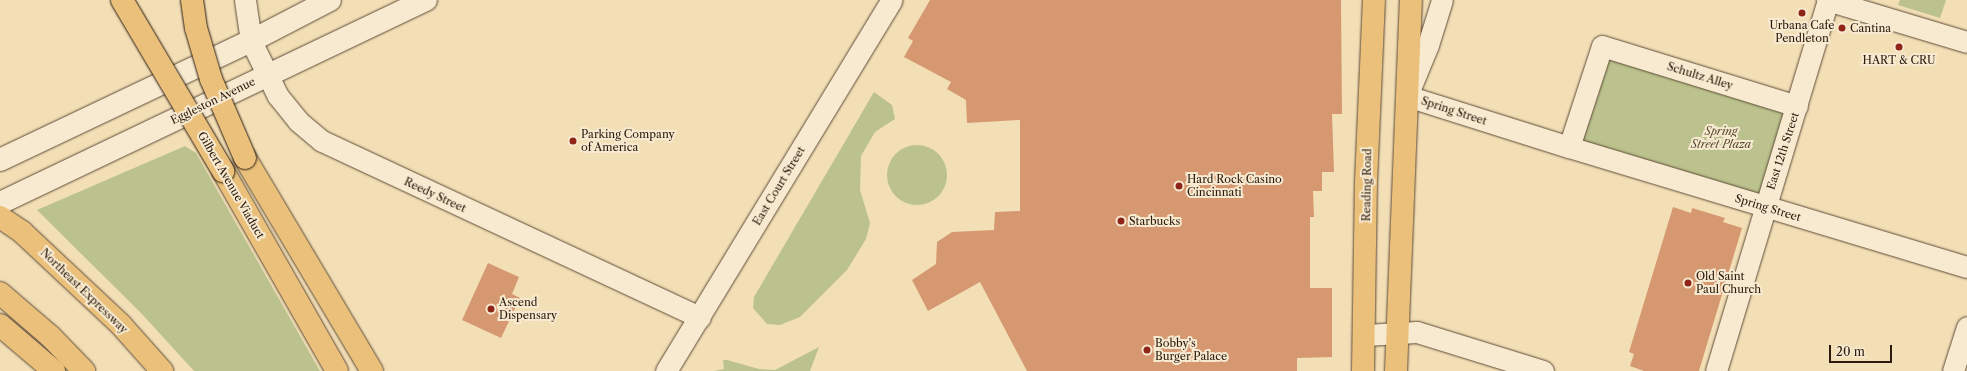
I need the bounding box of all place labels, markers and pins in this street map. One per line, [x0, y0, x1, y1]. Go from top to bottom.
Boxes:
marker: Urbana Cafe Pendleton [1797, 8, 1807, 18]
place label: Urbana Cafe Pendleton [1769, 19, 1835, 45]
place label: Cantina [1850, 21, 1891, 35]
marker: Cantina [1837, 23, 1847, 33]
marker: HART & CRU [1894, 42, 1904, 52]
place label: HART & CRU [1862, 53, 1936, 67]
place label: Parking Company of America [581, 128, 675, 154]
marker: Parking Company of America [568, 136, 578, 146]
place label: Hard Rock Casino Cincinnati [1187, 173, 1282, 199]
marker: Hard Rock Casino Cincinnati [1174, 181, 1184, 191]
place label: Starbucks [1129, 214, 1180, 228]
marker: Starbucks [1116, 216, 1126, 226]
place label: Old Saint Paul Church [1696, 270, 1761, 296]
marker: Old Saint Paul Church [1683, 278, 1693, 288]
place label: Ascend Dispensary [499, 296, 557, 322]
marker: Ascend Dispensary [486, 304, 496, 314]
place label: Bobby’s Burger Palace [1155, 337, 1227, 363]
marker: Bobby’s Burger Palace [1142, 345, 1152, 355]

